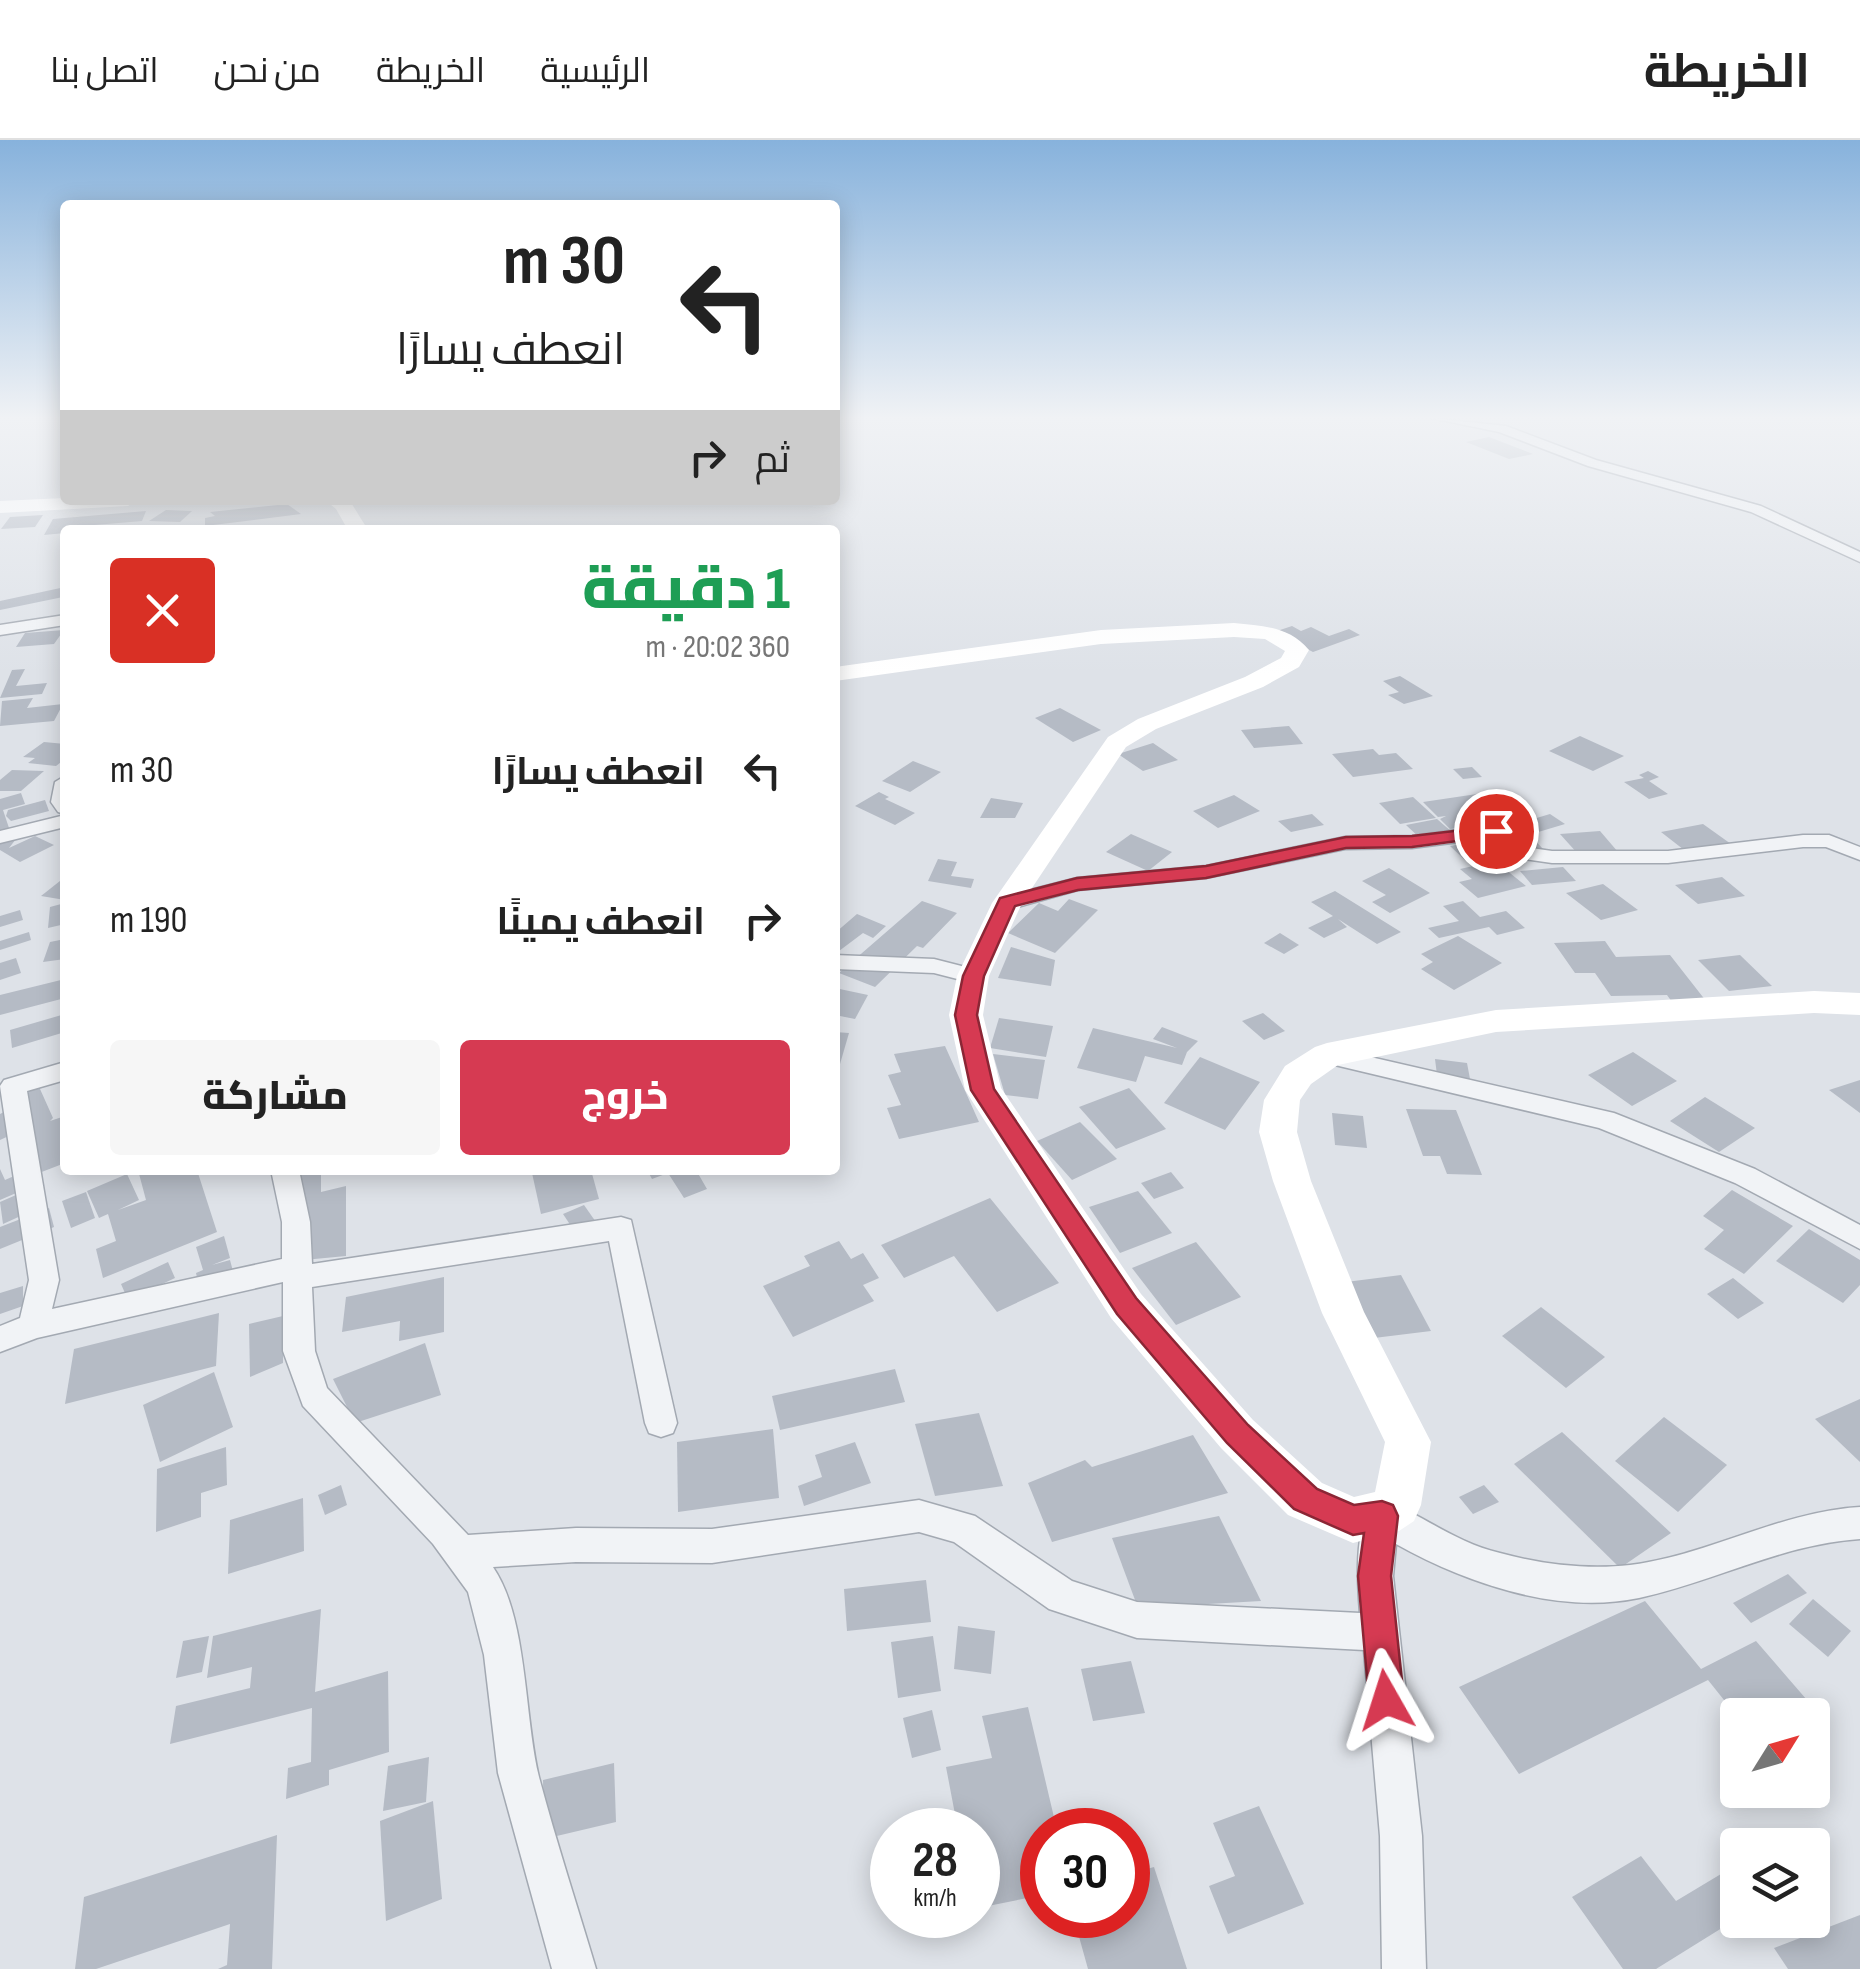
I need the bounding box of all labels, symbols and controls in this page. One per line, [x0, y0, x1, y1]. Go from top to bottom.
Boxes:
text: الخريطة [1644, 44, 1810, 101]
text: اتصل بنا [50, 50, 159, 93]
text: من نحن [214, 50, 321, 93]
text: الخريطة [376, 50, 485, 93]
text: الرئيسية [540, 50, 650, 93]
text: 30 m [503, 220, 625, 304]
icon: left [660, 240, 790, 370]
text: انعطف يسارًا [396, 323, 625, 378]
icon: right [680, 430, 735, 485]
text: ثم [755, 438, 790, 483]
text: 1 دقيقة [582, 554, 790, 626]
button: close [110, 558, 215, 663]
text: 360 m · 20:02 [646, 628, 790, 667]
icon: left [735, 743, 790, 798]
text: 30 m [110, 748, 173, 793]
text: انعطف يسارًا [492, 750, 705, 795]
pin [1454, 789, 1539, 874]
icon: arrive [1469, 804, 1524, 859]
icon: right [735, 893, 790, 948]
text: 190 m [110, 898, 188, 943]
text: انعطف يمينًا [496, 900, 705, 945]
button: مشاركة [110, 1040, 440, 1155]
button: خروج [460, 1040, 790, 1155]
position arrow [1334, 1648, 1438, 1752]
north arrow [1720, 1698, 1830, 1808]
map controls [1720, 1698, 1830, 1938]
speed limit sign: 30 [1020, 1808, 1150, 1938]
button: layers [1720, 1828, 1830, 1938]
text: 28 [912, 1831, 958, 1891]
text: km/h [913, 1883, 957, 1914]

